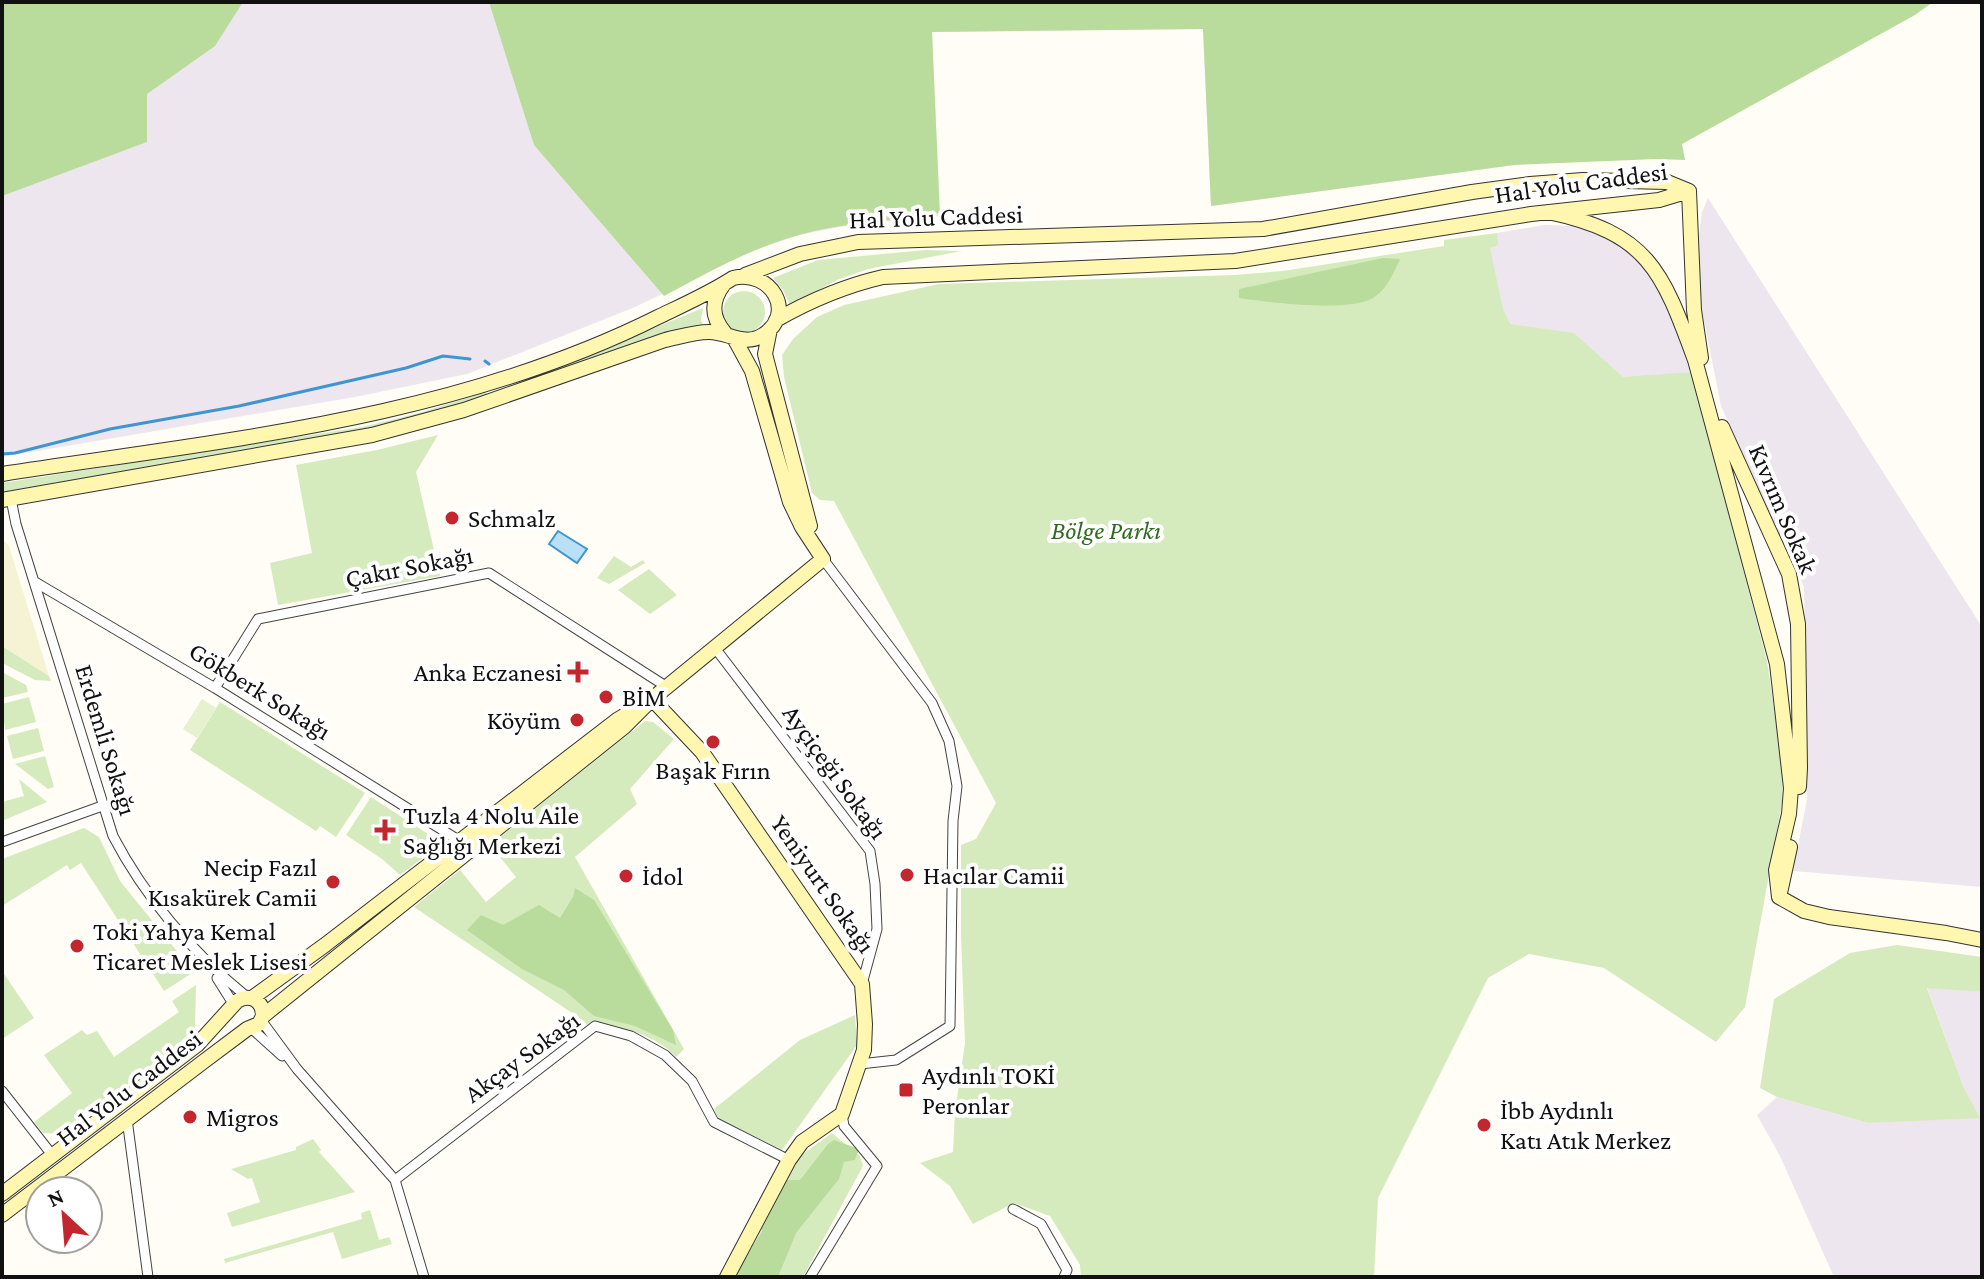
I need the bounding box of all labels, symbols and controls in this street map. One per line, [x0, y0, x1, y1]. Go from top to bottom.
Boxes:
street label: Hal Yolu Caddesi [1493, 156, 1669, 209]
street label: Hal Yolu Caddesi [848, 199, 1024, 235]
street label: Kıvrım Sokak [1743, 440, 1823, 578]
place label: Schmalz [468, 504, 556, 533]
marker: Schmalz [443, 509, 461, 527]
park label: Bölge Parkı [1051, 516, 1161, 545]
street label: Çakır Sokağı [343, 540, 475, 594]
street label: Gökberk Sokağı [184, 636, 336, 746]
place label: Anka Eczanesi [414, 658, 562, 687]
street label: Erdemli Sokağı [69, 661, 143, 819]
marker: Anka Eczanesi [569, 663, 587, 681]
place label: BİM [622, 683, 666, 712]
marker: BİM [597, 688, 615, 706]
street label: Ayçiçeği Sokağı [777, 699, 893, 845]
place label: Köyüm [487, 706, 561, 735]
marker: Köyüm [568, 711, 586, 729]
marker: Başak Fırın [704, 733, 722, 751]
place label: Başak Fırın [655, 756, 771, 785]
place label: Tuzla 4 Nolu Aile Sağlığı Merkezi [403, 801, 579, 860]
street label: Yeniyurt Sokağı [765, 810, 881, 959]
marker: Tuzla 4 Nolu Aile Sağlığı Merkezi [374, 819, 396, 841]
place label: Necip Fazıl Kısakürek Camii [148, 853, 317, 912]
place label: Hacılar Camii [923, 861, 1065, 890]
place label: İdol [642, 862, 683, 891]
marker: Hacılar Camii [898, 866, 916, 884]
marker: İdol [617, 867, 635, 885]
marker: Necip Fazıl Kısakürek Camii [324, 873, 342, 891]
place label: Toki Yahya Kemal Ticaret Meslek Lisesi [93, 917, 308, 976]
marker: Toki Yahya Kemal Ticaret Meslek Lisesi [68, 937, 86, 955]
street label: Akçay Sokağı [459, 1005, 585, 1109]
street label: Hal Yolu Caddesi [51, 1024, 207, 1152]
place label: Aydınlı TOKİ Peronlar [922, 1061, 1055, 1120]
marker: Aydınlı TOKİ Peronlar [897, 1081, 915, 1099]
place label: İbb Aydınlı Katı Atık Merkez [1500, 1096, 1671, 1155]
place label: Migros [206, 1103, 279, 1132]
marker: Migros [181, 1108, 199, 1126]
marker: İbb Aydınlı Katı Atık Merkez [1475, 1116, 1493, 1134]
north arrow [24, 1175, 104, 1255]
text: N [43, 1183, 68, 1212]

